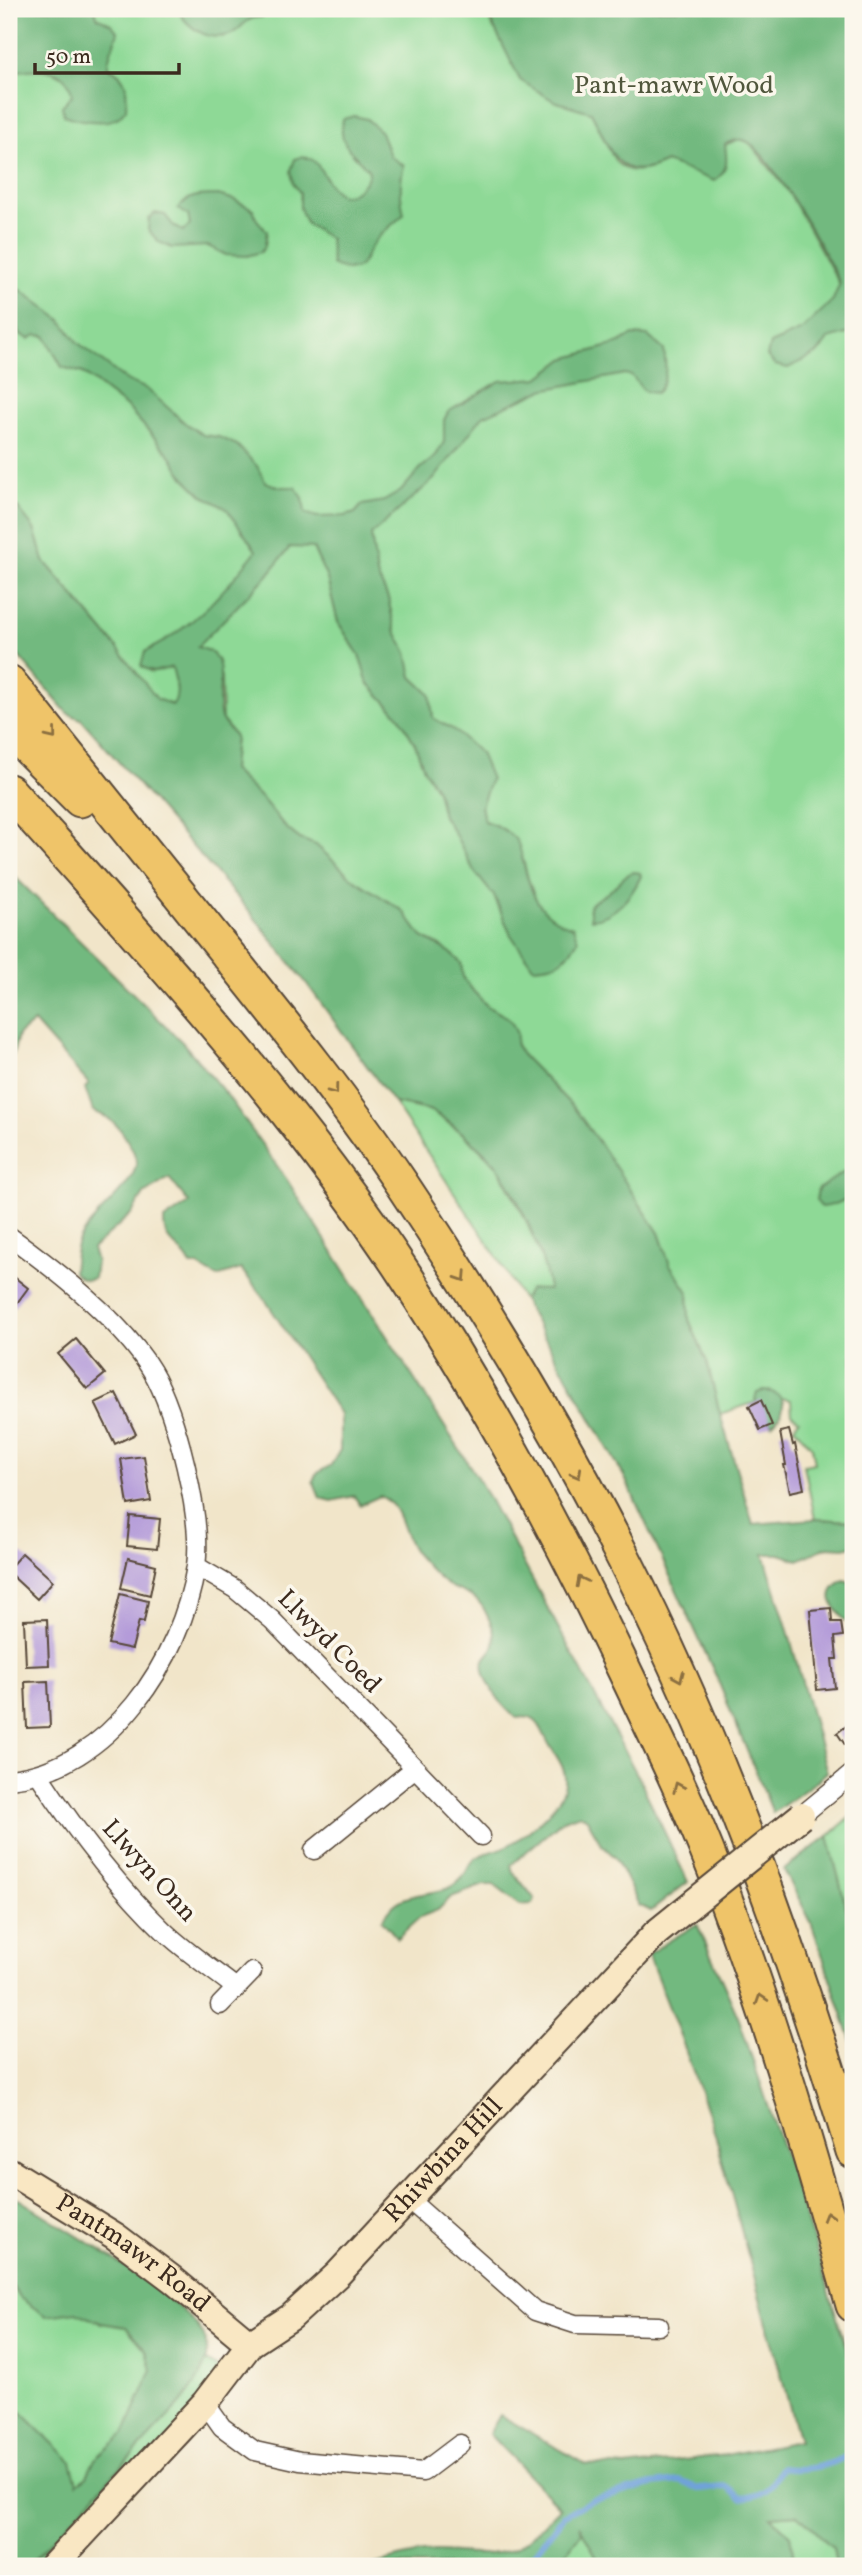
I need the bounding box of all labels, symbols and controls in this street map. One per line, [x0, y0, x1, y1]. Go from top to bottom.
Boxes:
scale bar [35, 32, 178, 76]
text: 50 m [46, 43, 91, 72]
park label: Pant-mawr Wood [574, 68, 774, 104]
one-way arrow [43, 728, 56, 740]
one-way arrow [326, 1082, 338, 1094]
one-way arrow [454, 1270, 467, 1283]
one-way arrow [569, 1466, 582, 1479]
one-way arrow [576, 1576, 589, 1588]
street label: Llwyd Coed [269, 1582, 389, 1702]
one-way arrow [671, 1670, 685, 1682]
one-way arrow [672, 1782, 686, 1794]
street label: Llwyn Onn [93, 1812, 205, 1930]
one-way arrow [754, 1993, 769, 2005]
street label: Rhiwbina Hill [376, 2090, 512, 2231]
street label: Pantmawr Road [49, 2186, 218, 2321]
one-way arrow [821, 2210, 836, 2222]

